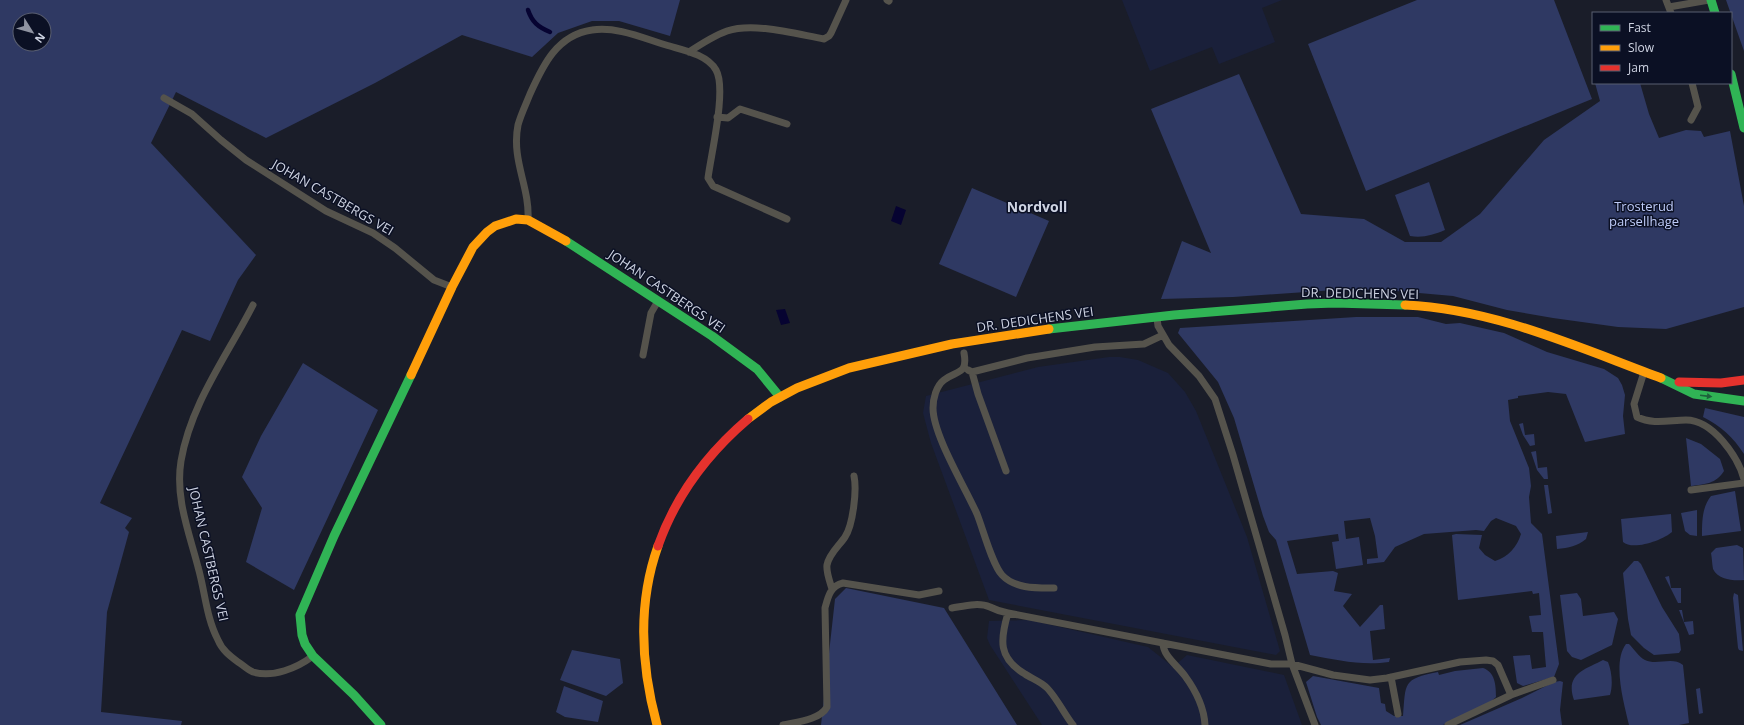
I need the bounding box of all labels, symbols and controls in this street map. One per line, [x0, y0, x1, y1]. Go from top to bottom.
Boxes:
north arrow [12, 12, 52, 52]
legend [1592, 12, 1732, 84]
text: Fast [1628, 19, 1651, 36]
text: N [32, 30, 49, 46]
text: Slow [1628, 39, 1655, 56]
text: Jam [1627, 59, 1649, 76]
street label: JOHAN CASTBERGS VEI [267, 154, 397, 239]
district label: Nordvoll [1007, 197, 1067, 216]
park label: Trosterud parsellhage [1609, 197, 1679, 230]
street label: JOHAN CASTBERGS VEI [603, 244, 729, 337]
street label: DR. DEDICHENS VEI [1301, 283, 1419, 303]
street label: DR. DEDICHENS VEI [975, 302, 1095, 336]
one-way arrow [1699, 392, 1712, 399]
street label: JOHAN CASTBERGS VEI [184, 483, 233, 623]

